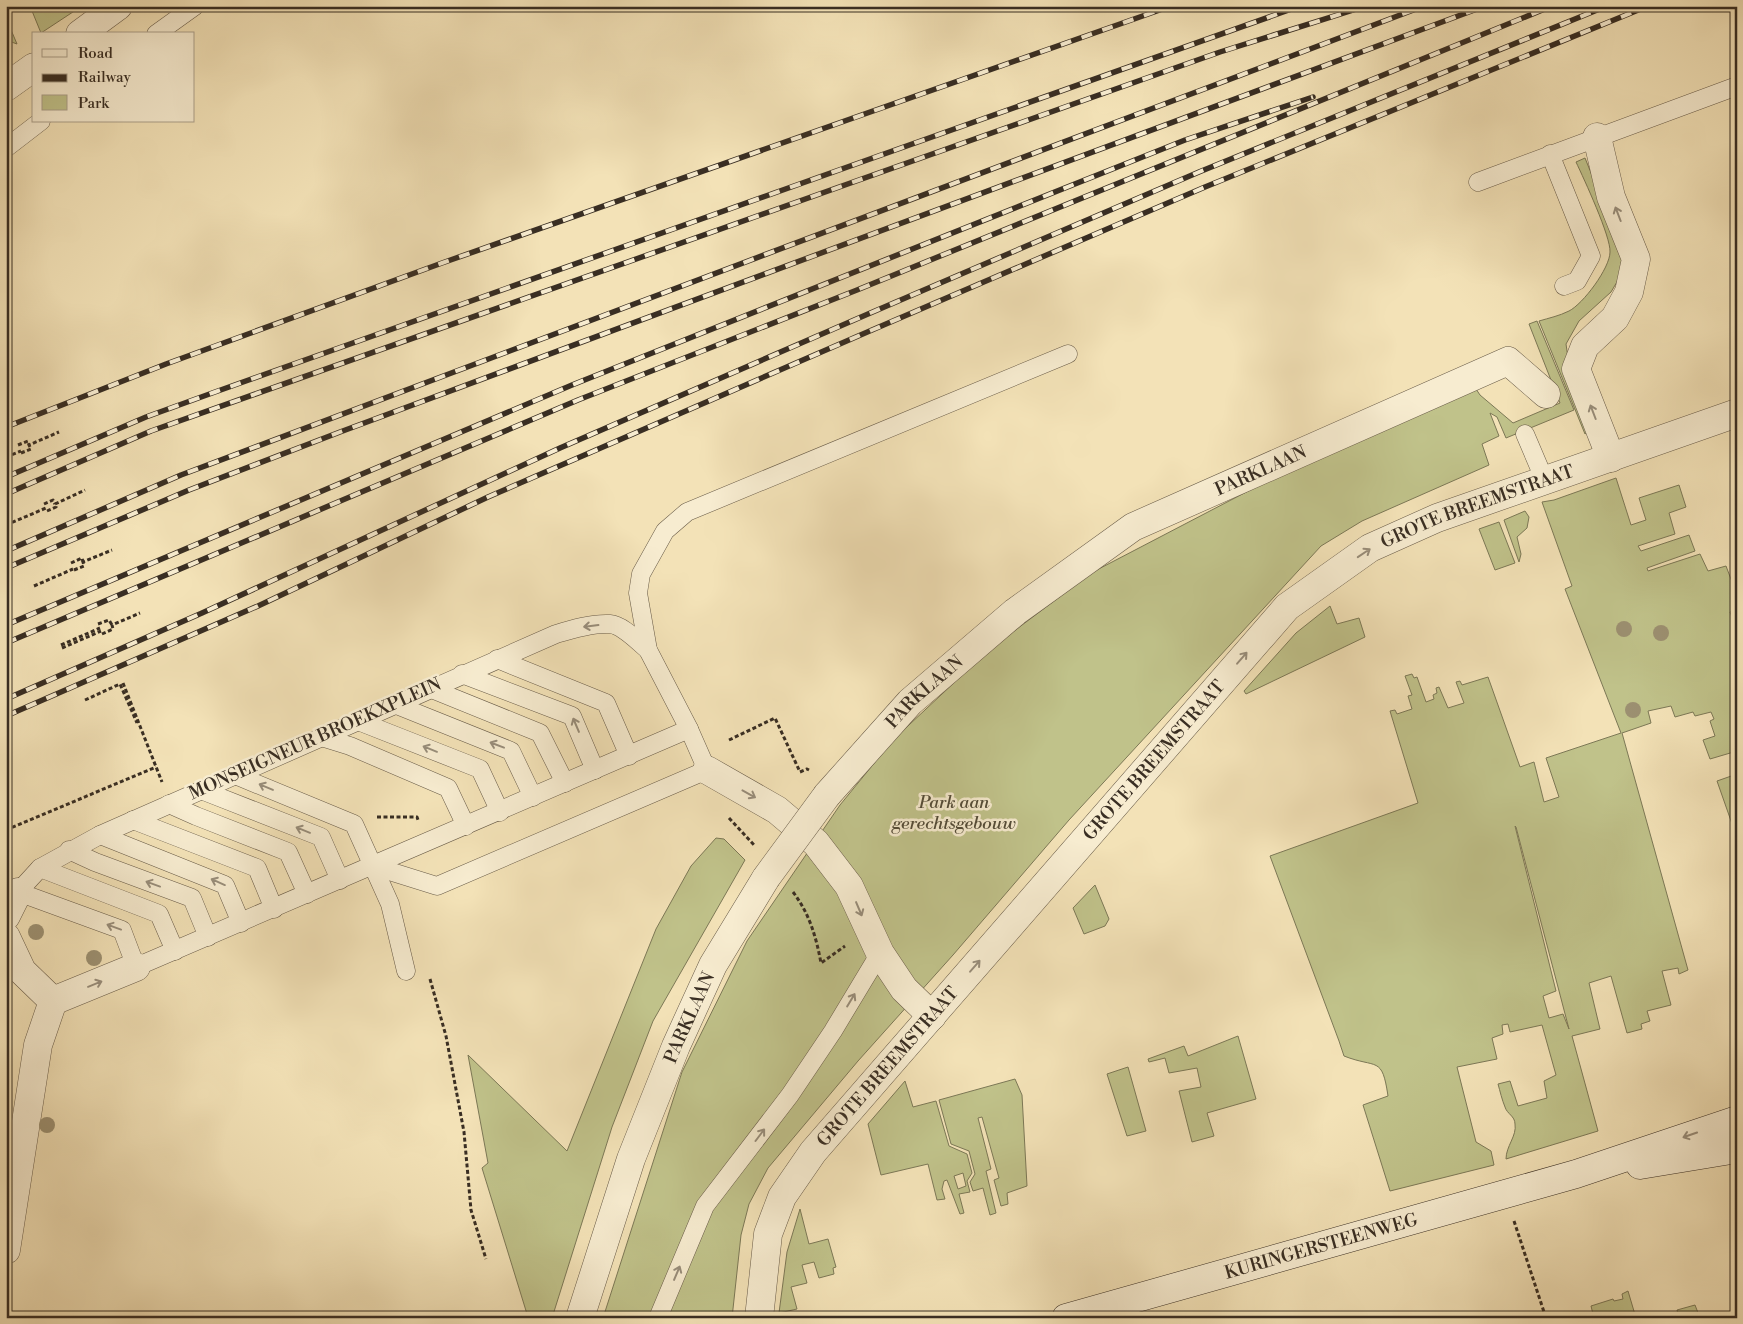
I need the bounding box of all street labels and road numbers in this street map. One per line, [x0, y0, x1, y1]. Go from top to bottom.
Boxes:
street label: PARKLAAN [1211, 440, 1311, 501]
street label: GROTE BREEMSTRAAT [1377, 459, 1577, 553]
street label: PARKLAAN [880, 650, 968, 733]
street label: MONSEIGNEUR BROEKXPLEIN [185, 672, 446, 805]
street label: GROTE BREEMSTRAAT [1078, 675, 1230, 845]
street label: PARKLAAN [659, 968, 720, 1067]
street label: GROTE BREEMSTRAAT [811, 981, 963, 1151]
street label: KURINGERSTEENWEG [1222, 1208, 1421, 1284]

